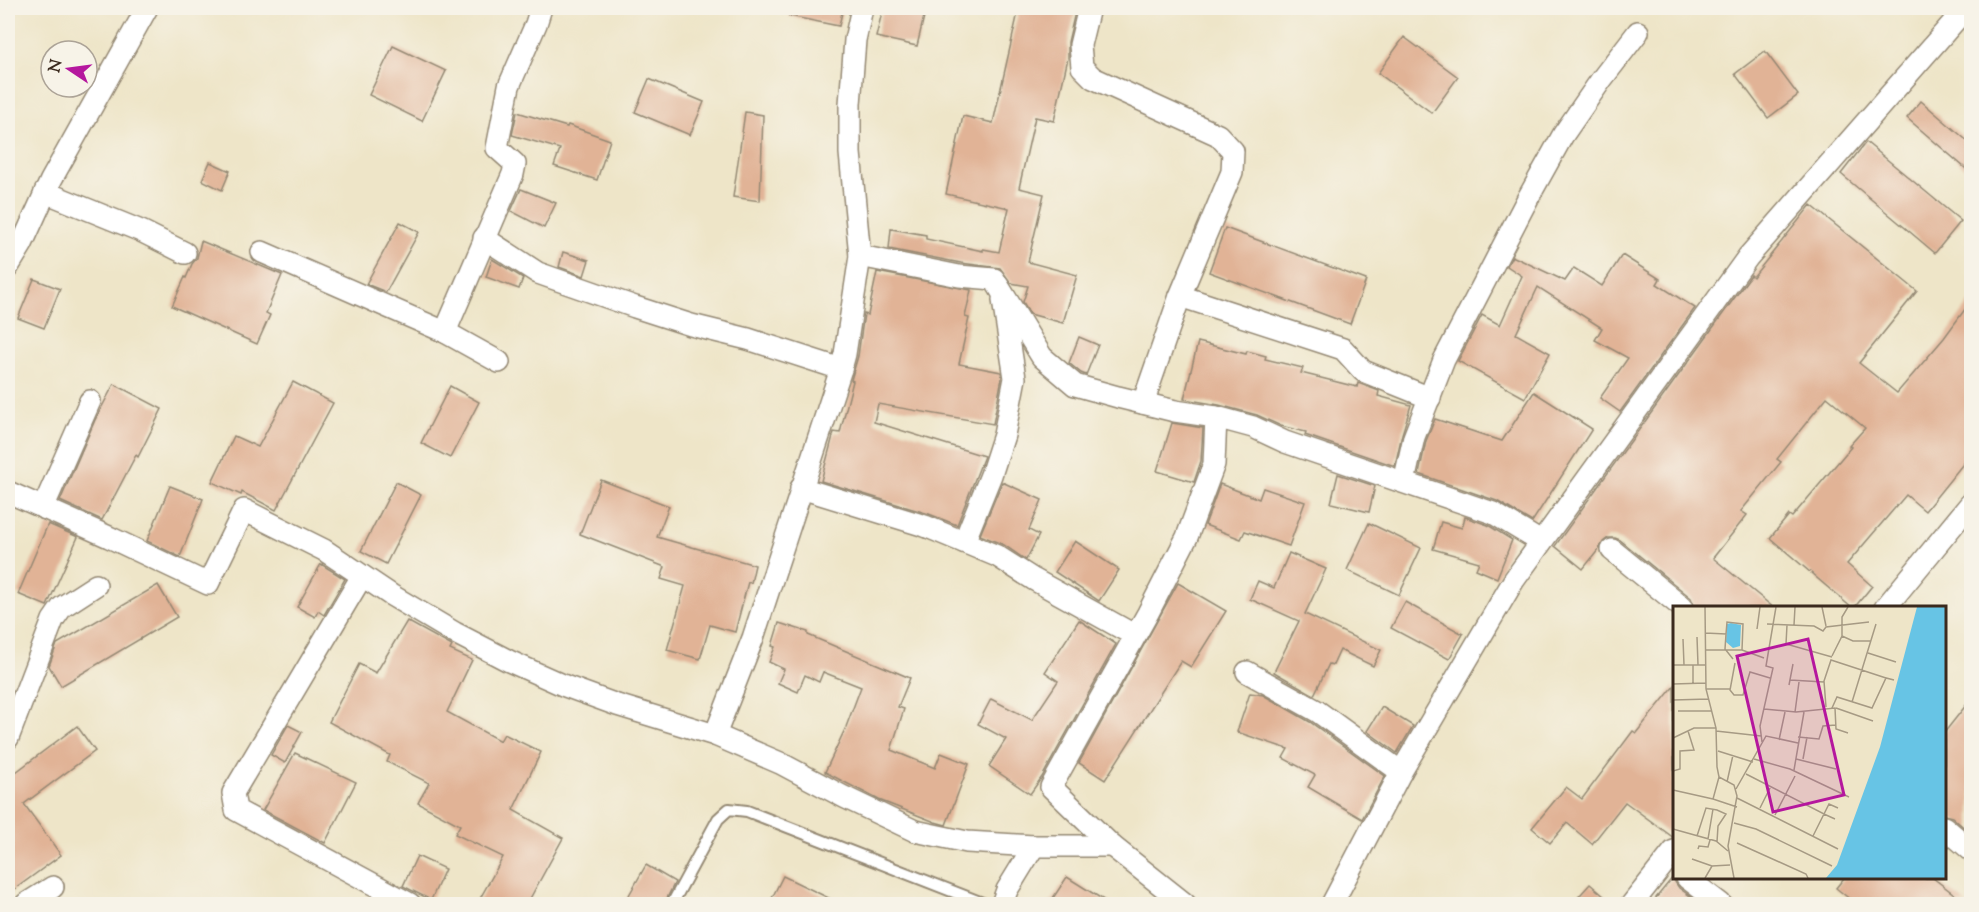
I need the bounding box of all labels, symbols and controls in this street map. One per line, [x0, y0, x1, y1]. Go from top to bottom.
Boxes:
north arrow [39, 39, 99, 99]
text: N [44, 57, 70, 75]
inset map [1673, 606, 1946, 879]

